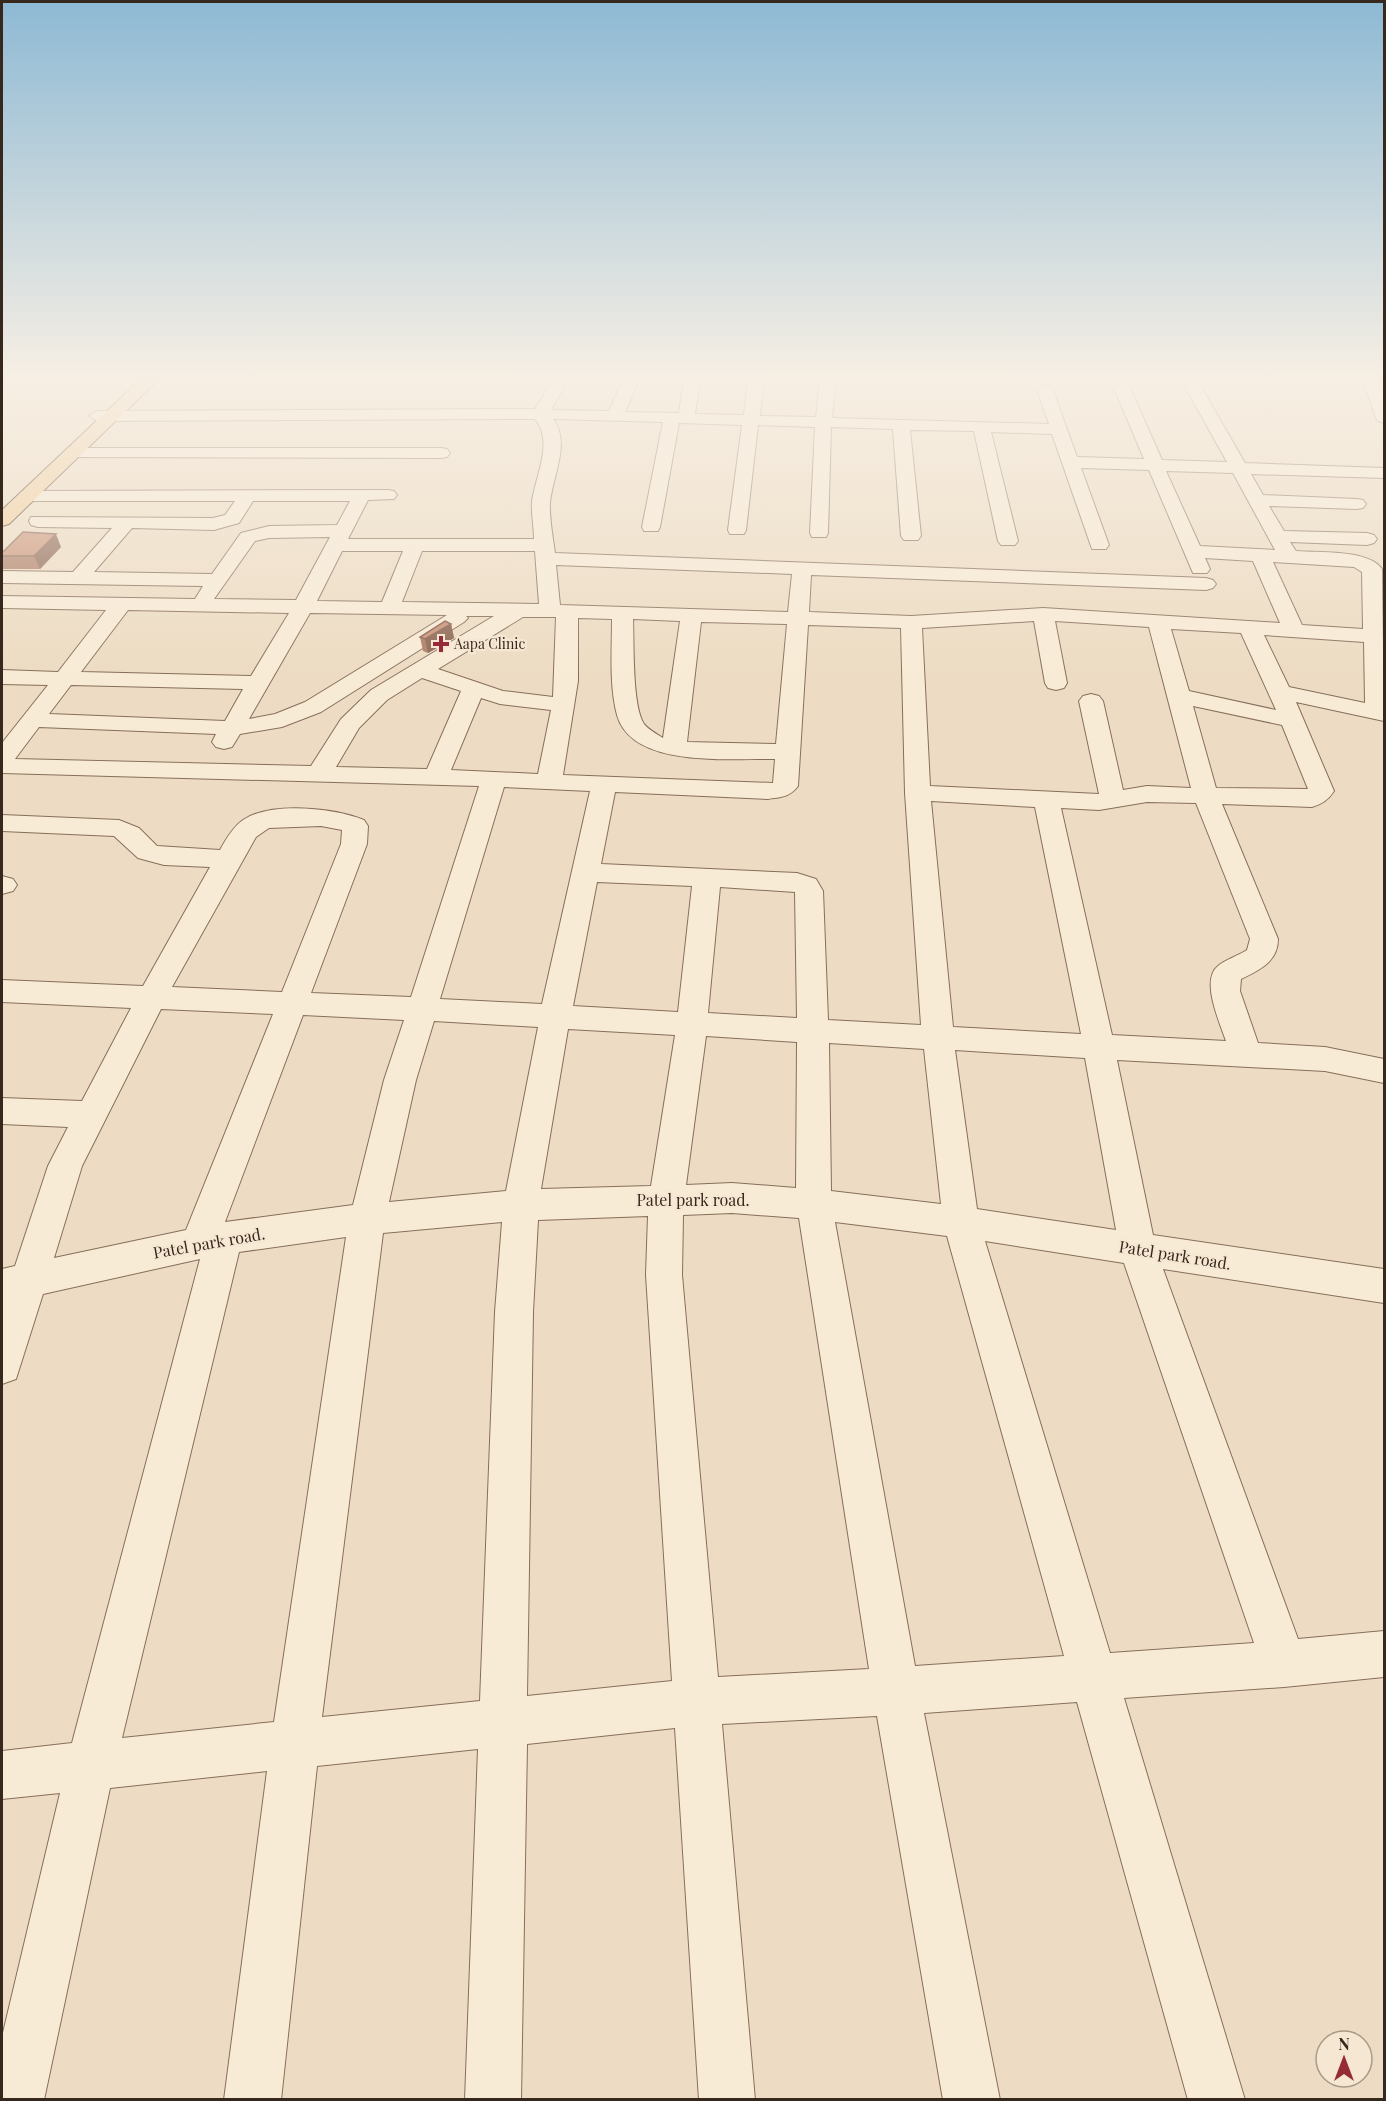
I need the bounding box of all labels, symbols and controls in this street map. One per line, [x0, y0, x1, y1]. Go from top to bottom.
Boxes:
place label: Aapa Clinic [453, 634, 525, 653]
marker: Aapa Clinic [432, 635, 450, 653]
street label: Patel park road. [636, 1189, 750, 1210]
street label: Patel park road. [151, 1222, 266, 1263]
street label: Patel park road. [1118, 1235, 1233, 1274]
north arrow [1314, 2029, 1374, 2089]
text: N [1338, 2033, 1350, 2054]

